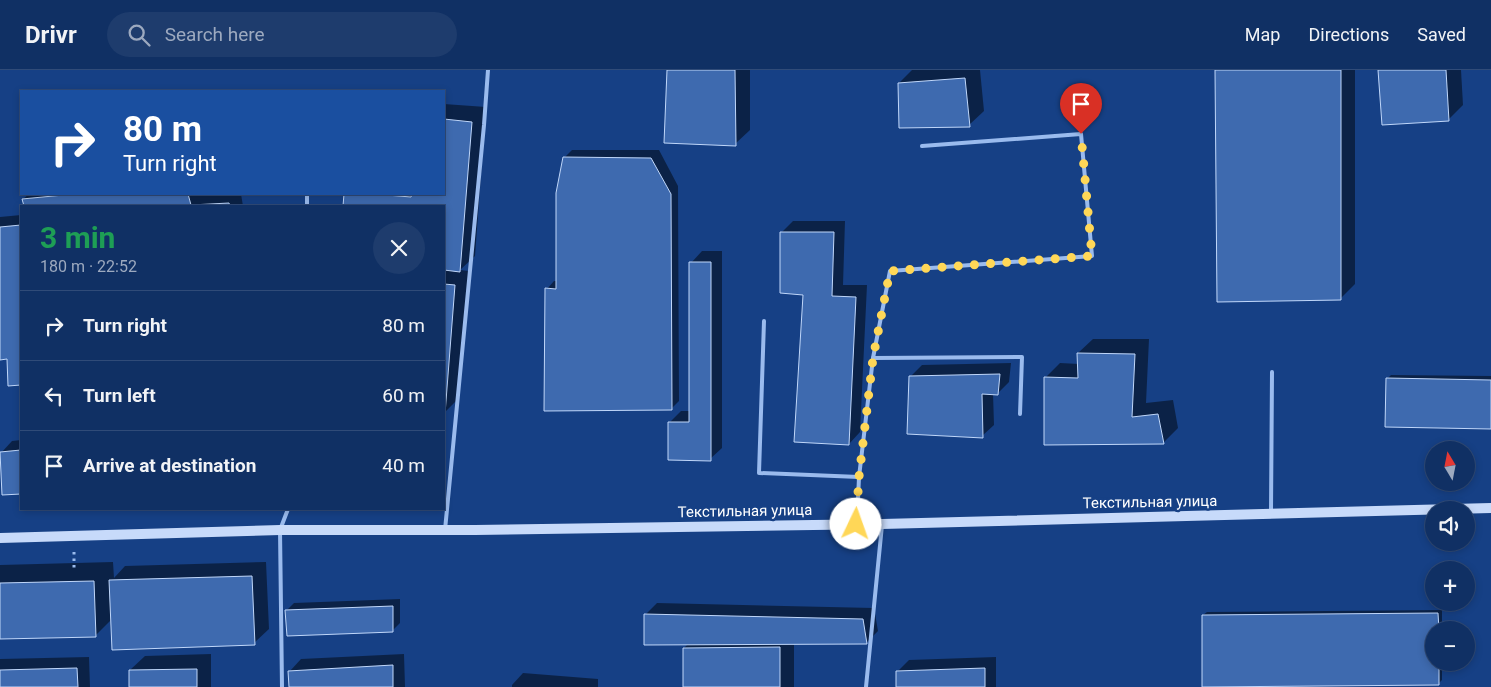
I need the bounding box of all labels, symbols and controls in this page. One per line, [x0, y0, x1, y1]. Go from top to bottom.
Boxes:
search box [107, 12, 457, 57]
text: Drivr [25, 21, 77, 49]
icon: search [125, 21, 153, 49]
text: Search here [165, 23, 265, 46]
text: Map [1245, 24, 1280, 45]
text: Directions [1308, 24, 1389, 45]
text: Saved [1417, 24, 1466, 45]
pin [1060, 83, 1102, 134]
icon: arrive [1067, 90, 1095, 118]
text: 80 m [123, 109, 202, 150]
icon: right [40, 110, 105, 175]
text: Turn right [123, 151, 217, 176]
text: 3 min [40, 220, 115, 255]
button: close [373, 222, 425, 274]
text: 180 m · 22:52 [40, 257, 137, 276]
icon: right [40, 312, 68, 340]
text: Turn right [83, 314, 167, 337]
text: 80 m [382, 314, 425, 337]
icon: left [40, 382, 68, 410]
text: Turn left [83, 384, 156, 407]
text: 60 m [382, 384, 425, 407]
north arrow [1425, 441, 1475, 491]
map controls [1425, 441, 1475, 671]
icon: arrive [40, 452, 68, 480]
text: Arrive at destination [83, 454, 256, 477]
text: 40 m [382, 454, 425, 477]
street label: Текстильная улица [1083, 492, 1217, 512]
position arrow [829, 497, 881, 549]
street label: Текстильная улица [678, 501, 812, 521]
button: sound [1425, 501, 1475, 551]
button: + [1425, 561, 1475, 611]
button: − [1425, 621, 1475, 671]

